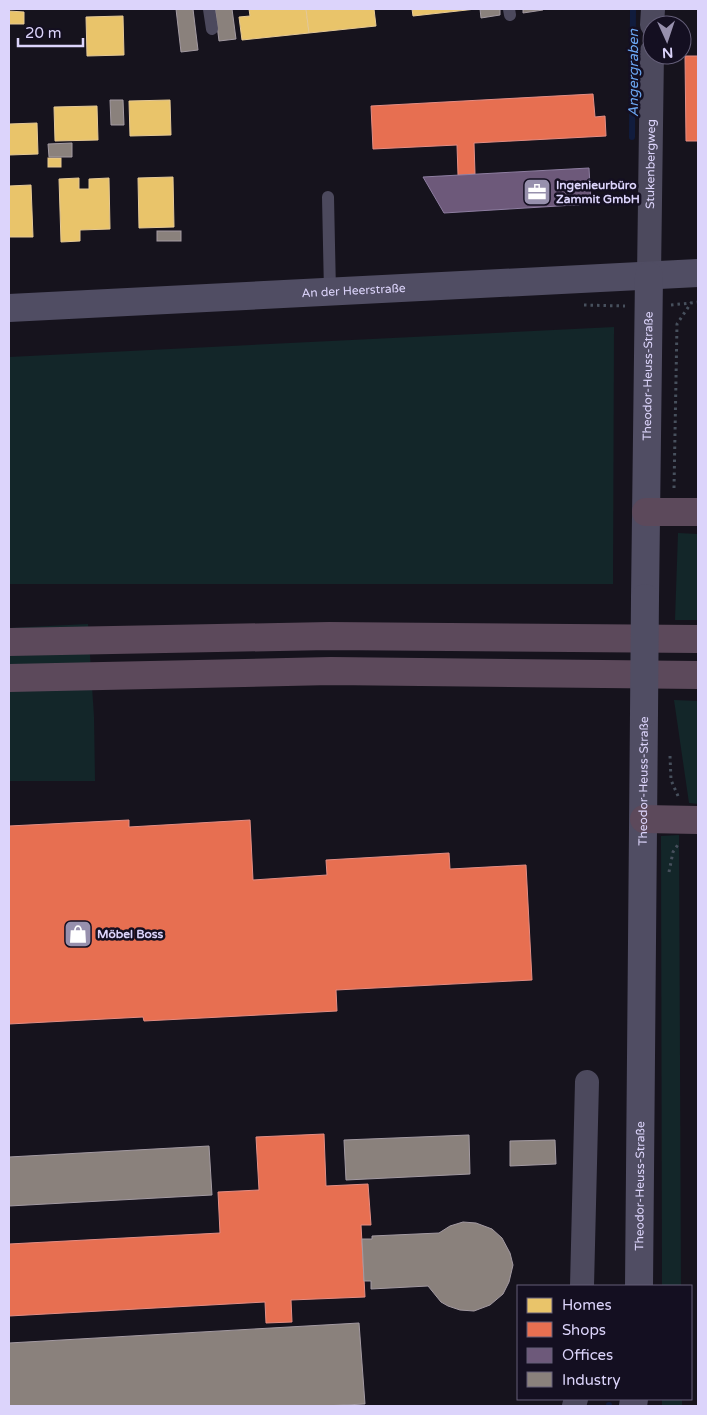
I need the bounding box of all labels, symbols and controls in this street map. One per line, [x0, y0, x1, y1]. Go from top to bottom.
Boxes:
scale bar [18, 15, 82, 47]
north arrow [642, 15, 692, 65]
text: 20 m [25, 24, 62, 42]
water label: Angergraben [625, 28, 642, 117]
text: N [662, 44, 674, 61]
street label: Stukenbergweg [643, 119, 658, 209]
office icon: Ingenieurbüro Zammit GmbH [522, 177, 552, 207]
place label: Ingenieurbüro Zammit GmbH [556, 178, 640, 206]
street label: An der Heerstraße [301, 281, 406, 300]
street label: Theodor-Heuss-Straße [640, 311, 656, 441]
street label: Theodor-Heuss-Straße [636, 716, 651, 846]
shop icon: Möbel Boss [63, 919, 93, 949]
place label: Möbel Boss [97, 927, 164, 941]
street label: Theodor-Heuss-Straße [632, 1121, 647, 1251]
legend [517, 1285, 692, 1400]
text: Homes [562, 1296, 612, 1314]
text: Shops [562, 1321, 606, 1339]
text: Offices [562, 1346, 613, 1364]
text: Industry [562, 1371, 621, 1389]

